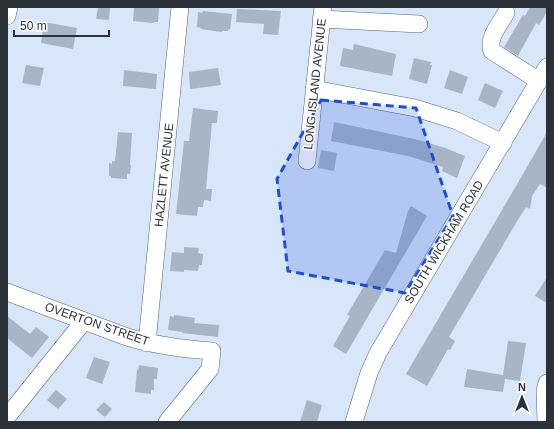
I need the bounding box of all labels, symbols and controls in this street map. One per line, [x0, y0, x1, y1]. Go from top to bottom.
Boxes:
scale bar [14, 12, 109, 38]
street label: LONG ISLAND AVENUE [301, 18, 329, 150]
text: 50 m [20, 19, 47, 33]
street label: HAZLETT AVENUE [152, 122, 176, 228]
street label: SOUTH WICKHAM ROAD [402, 178, 487, 306]
street label: OVERTON STREET [43, 300, 152, 349]
north arrow [502, 377, 542, 417]
text: N [518, 381, 526, 393]

